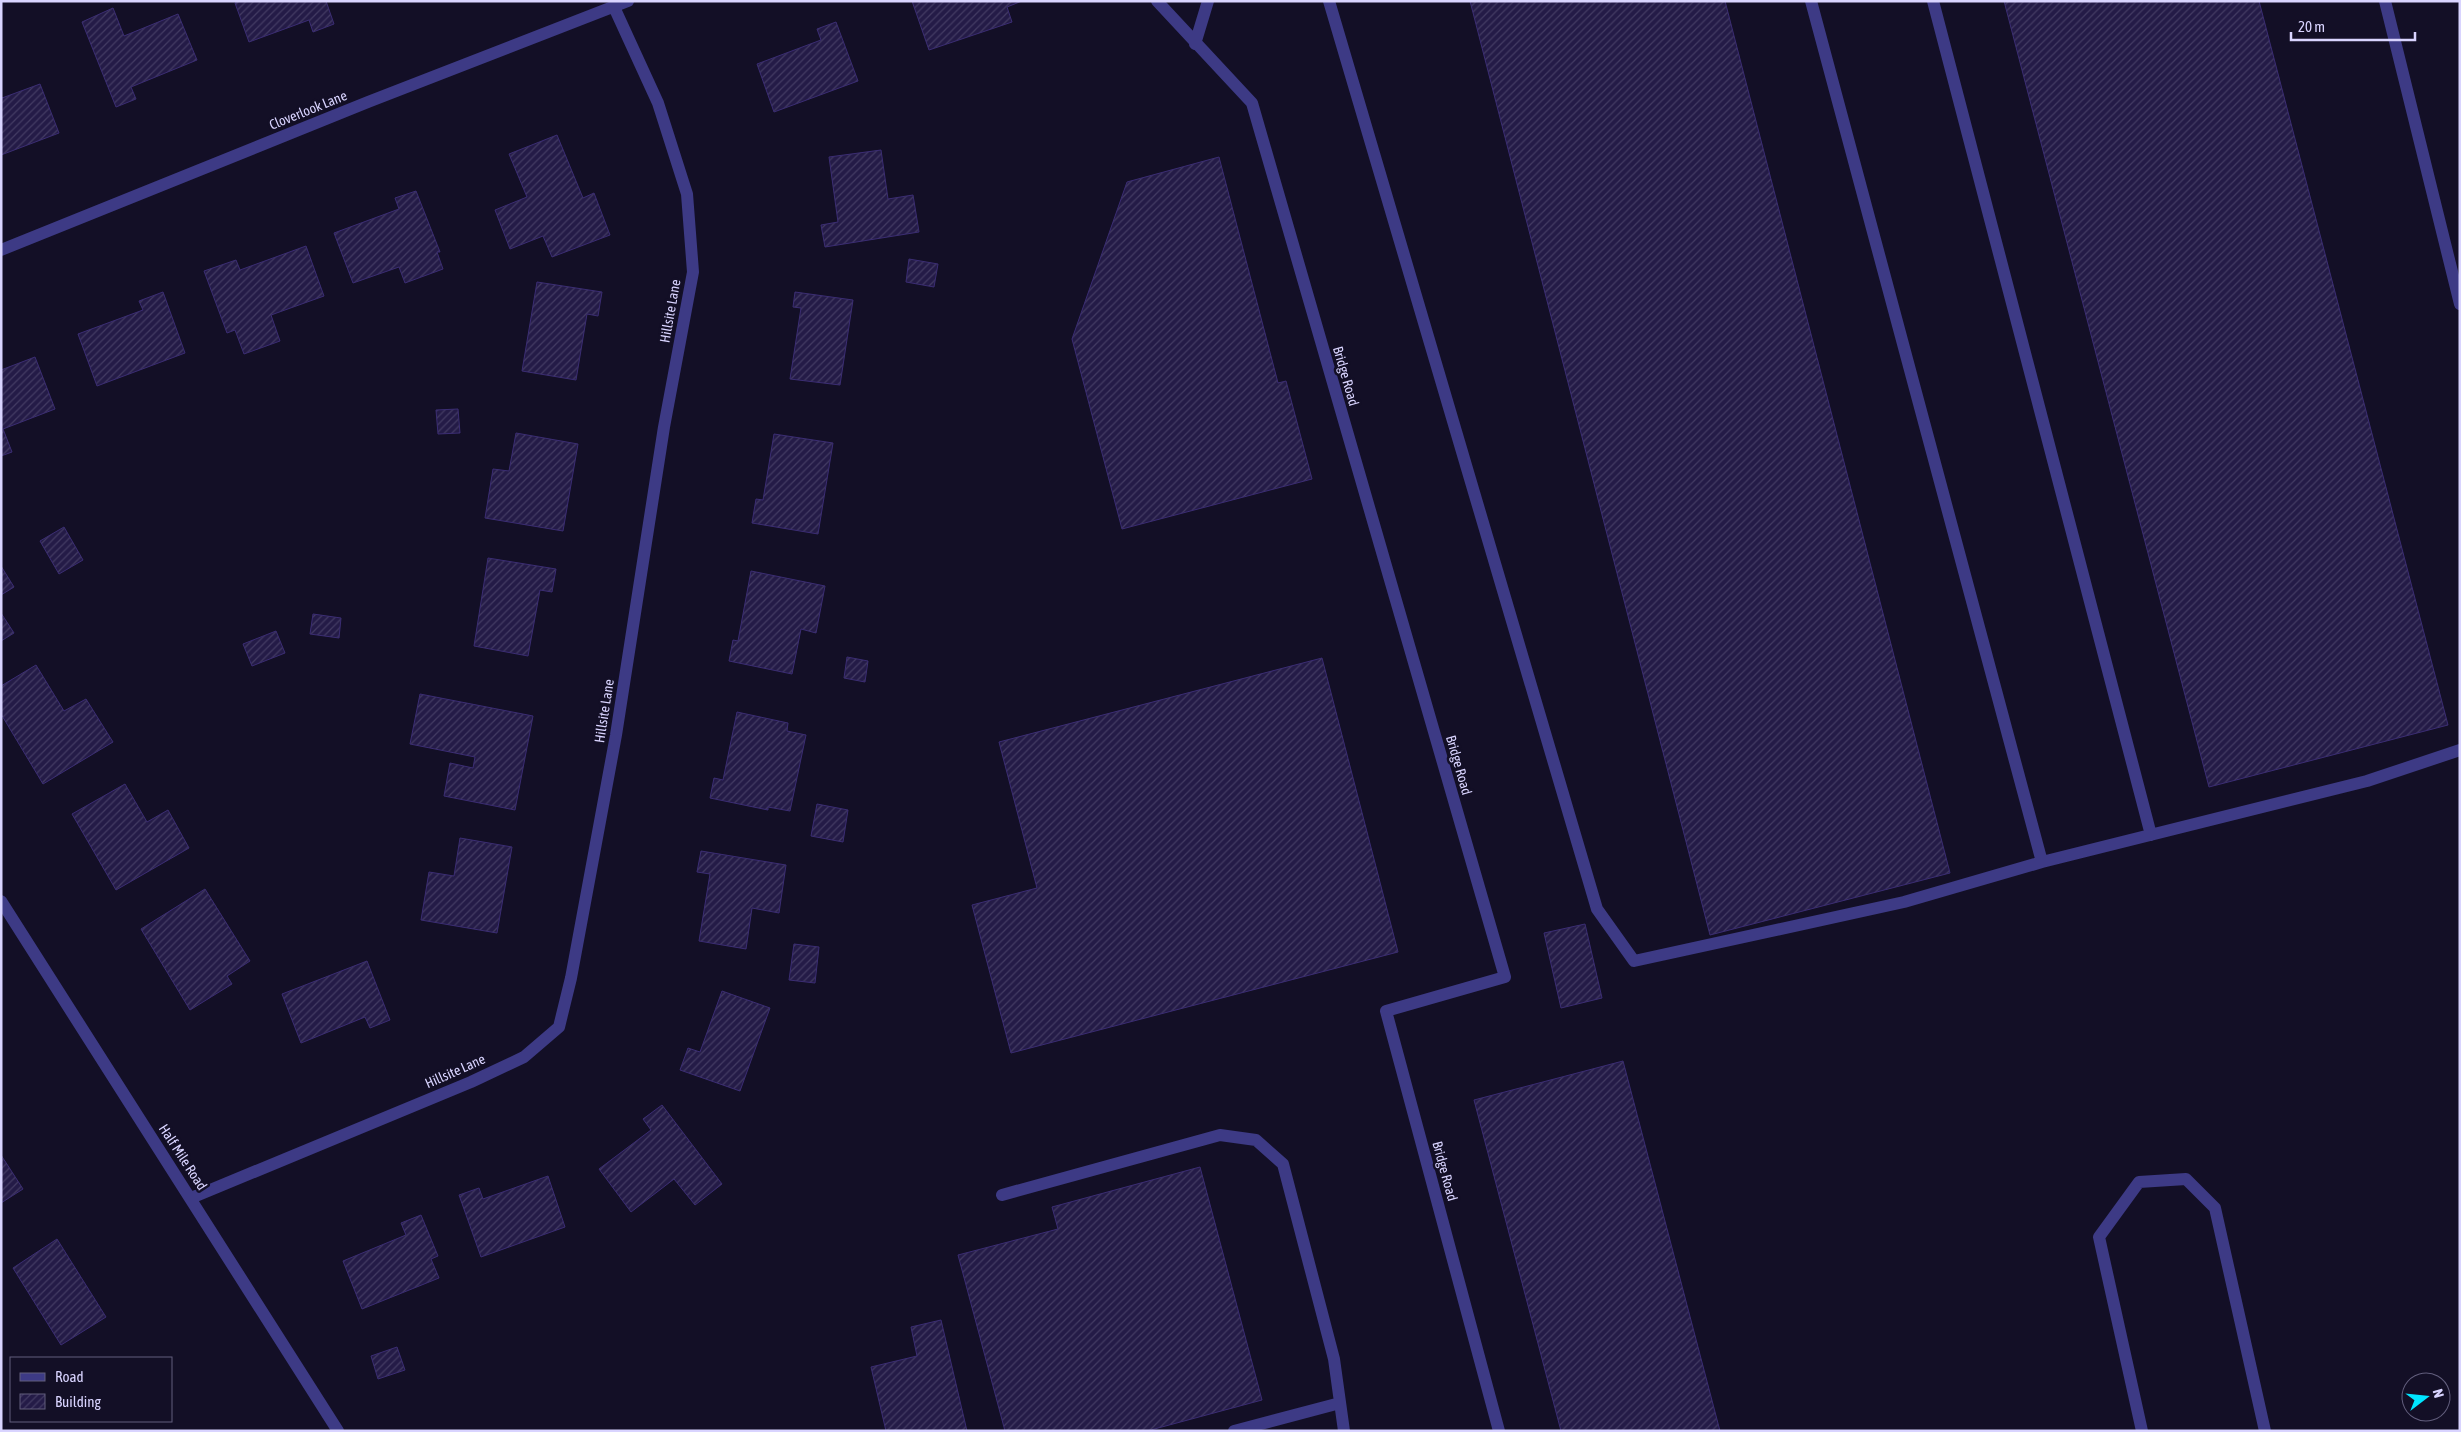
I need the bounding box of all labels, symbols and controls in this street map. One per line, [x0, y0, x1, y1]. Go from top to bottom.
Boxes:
scale bar [2291, 10, 2415, 42]
text: 20 m [2298, 18, 2325, 35]
street label: Cloverlook Lane [267, 87, 349, 133]
street label: Hillsite Lane [657, 278, 683, 344]
street label: Bridge Road [1330, 344, 1362, 408]
street label: Hillsite Lane [591, 678, 617, 744]
street label: Bridge Road [1443, 733, 1475, 797]
street label: Hillsite Lane [422, 1051, 488, 1091]
street label: Half Mile Road [156, 1121, 210, 1193]
street label: Bridge Road [1429, 1139, 1461, 1203]
legend [10, 1357, 172, 1422]
text: Road [55, 1368, 84, 1385]
north arrow [2401, 1372, 2451, 1422]
text: N [2430, 1387, 2447, 1400]
text: Building [55, 1393, 101, 1410]

